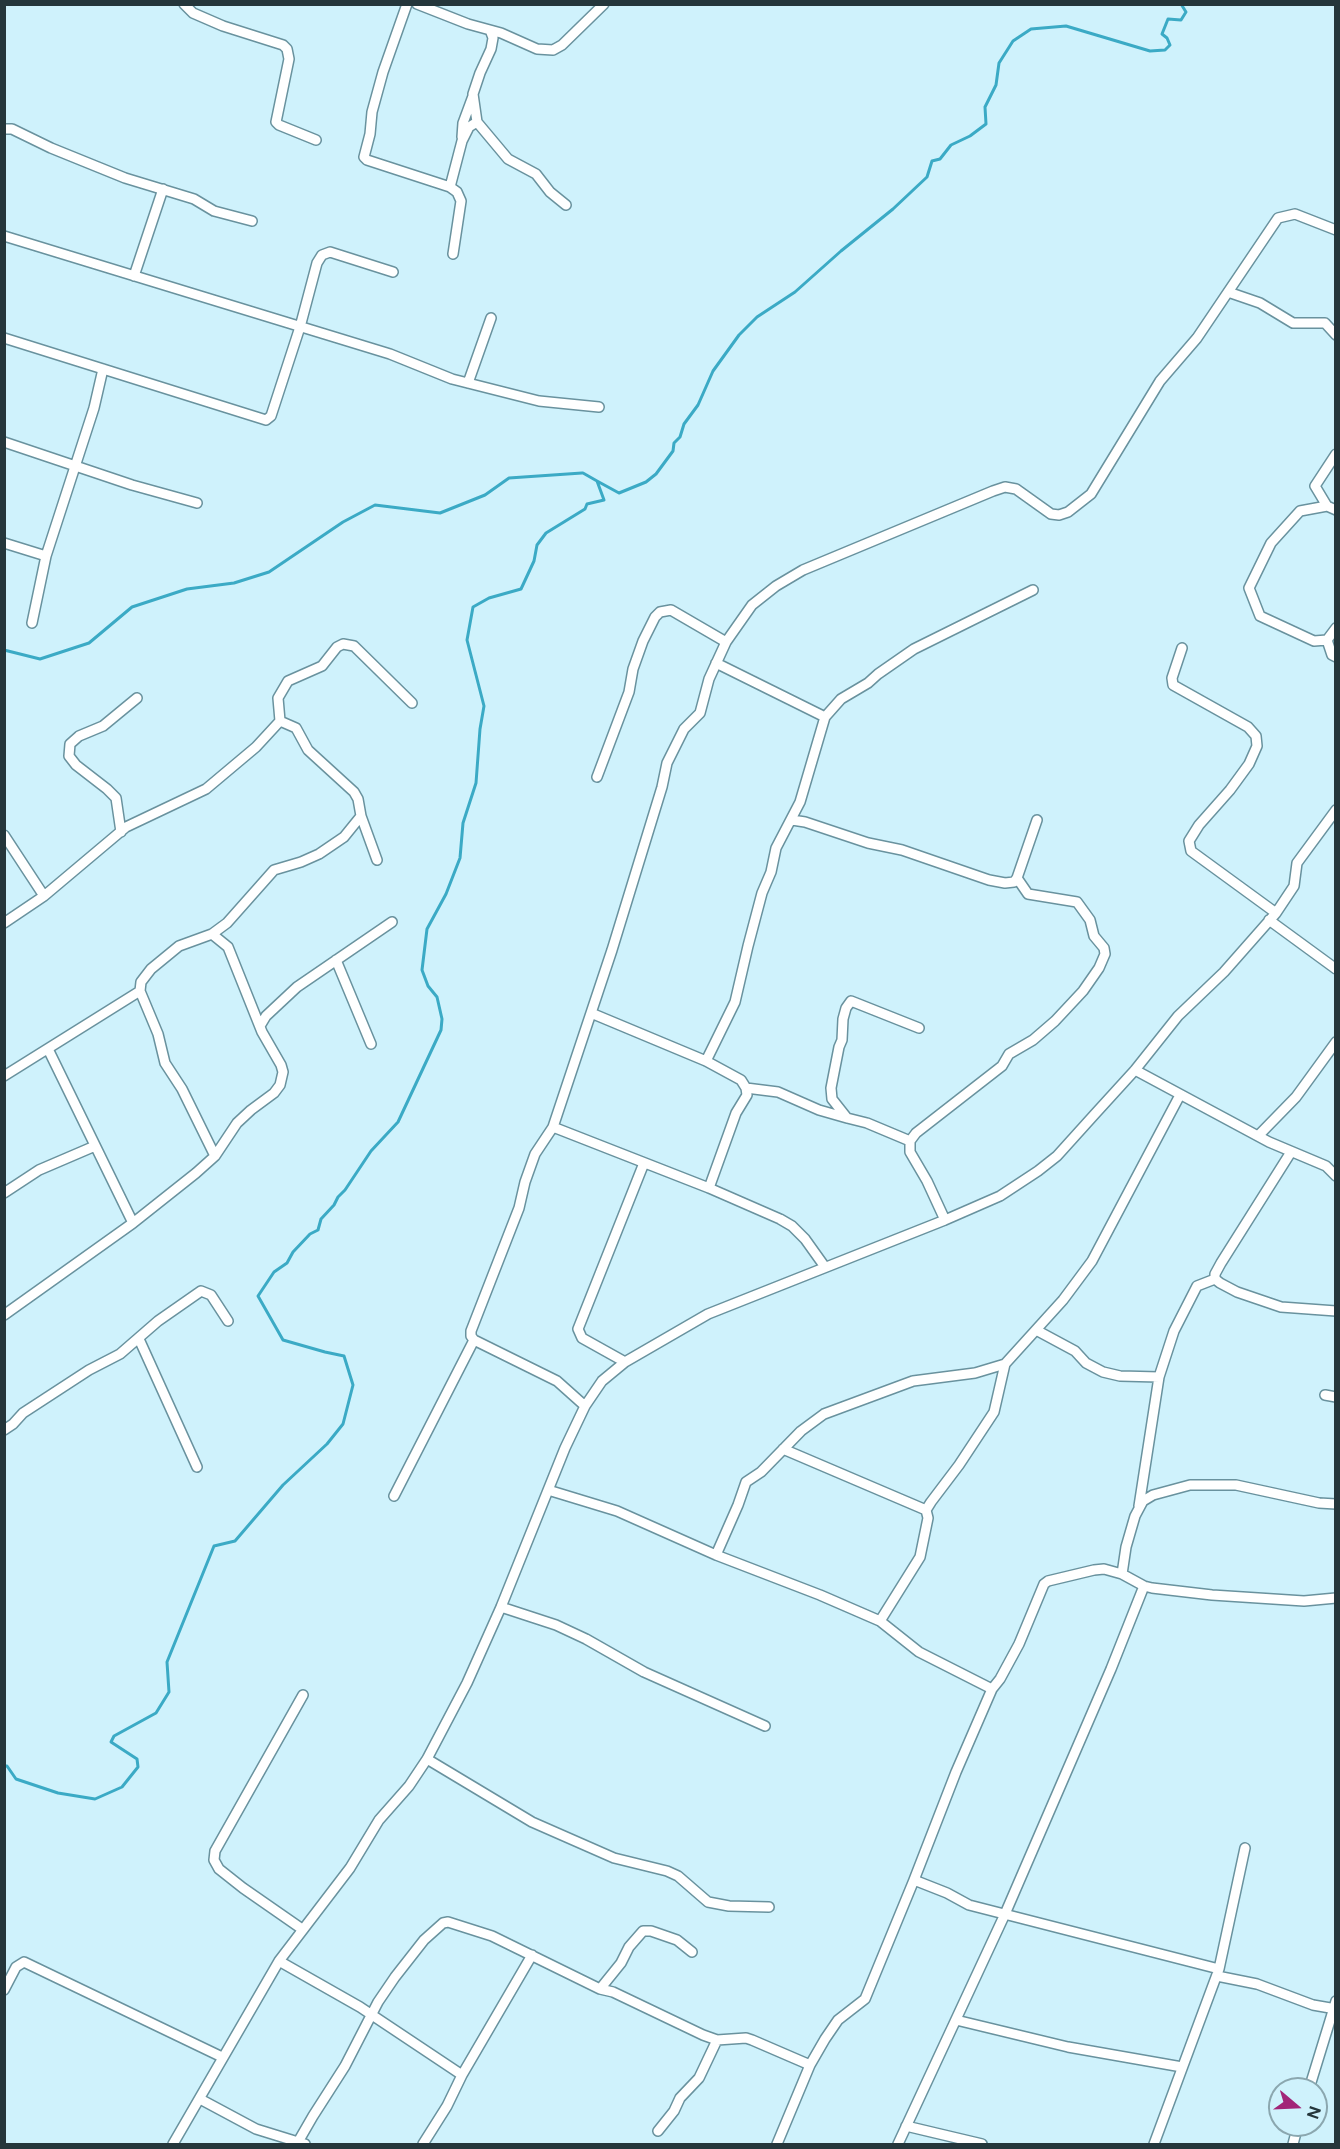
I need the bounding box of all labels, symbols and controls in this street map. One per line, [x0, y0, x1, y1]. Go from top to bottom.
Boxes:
north arrow [1268, 2077, 1328, 2137]
text: N [1303, 2103, 1325, 2121]

